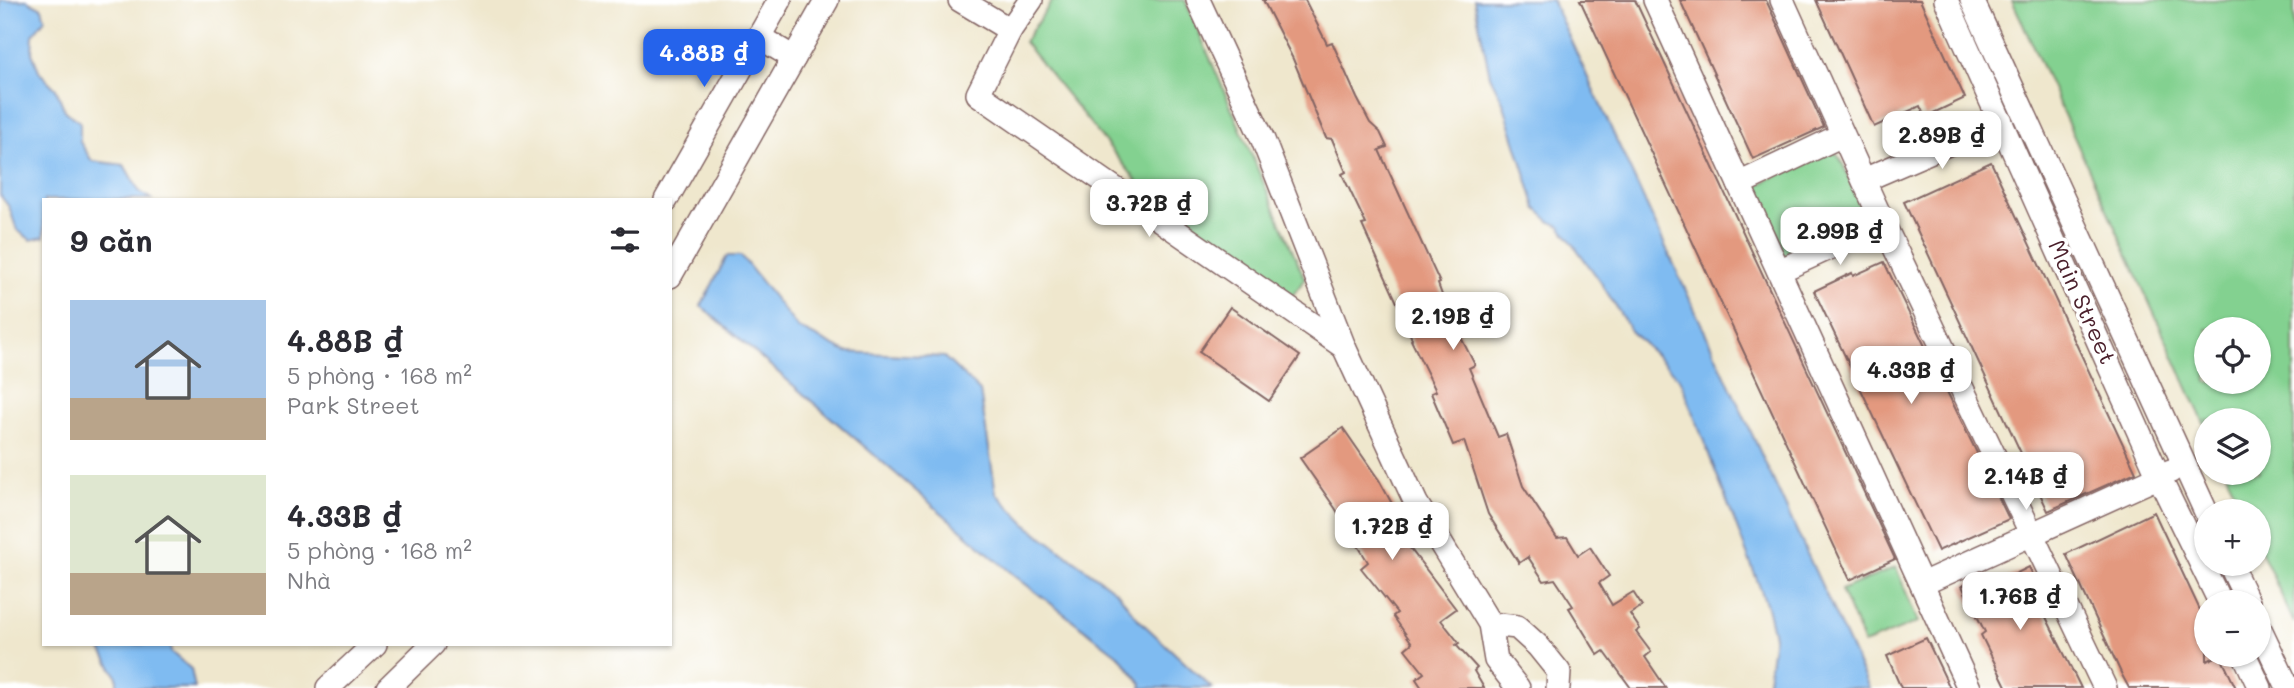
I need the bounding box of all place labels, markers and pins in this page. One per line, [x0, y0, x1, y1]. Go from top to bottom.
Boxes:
pin: 4.88B ₫ [639, 29, 769, 89]
pin: 2.89B ₫ [1877, 111, 2007, 171]
pin: 3.72B ₫ [1084, 180, 1214, 239]
pin: 2.99B ₫ [1775, 208, 1905, 267]
pin: 2.19B ₫ [1388, 292, 1518, 352]
pin: 4.33B ₫ [1846, 346, 1976, 406]
pin: 2.14B ₫ [1961, 452, 2091, 512]
pin: 1.72B ₫ [1327, 503, 1457, 562]
pin: 1.76B ₫ [1955, 572, 2085, 632]

